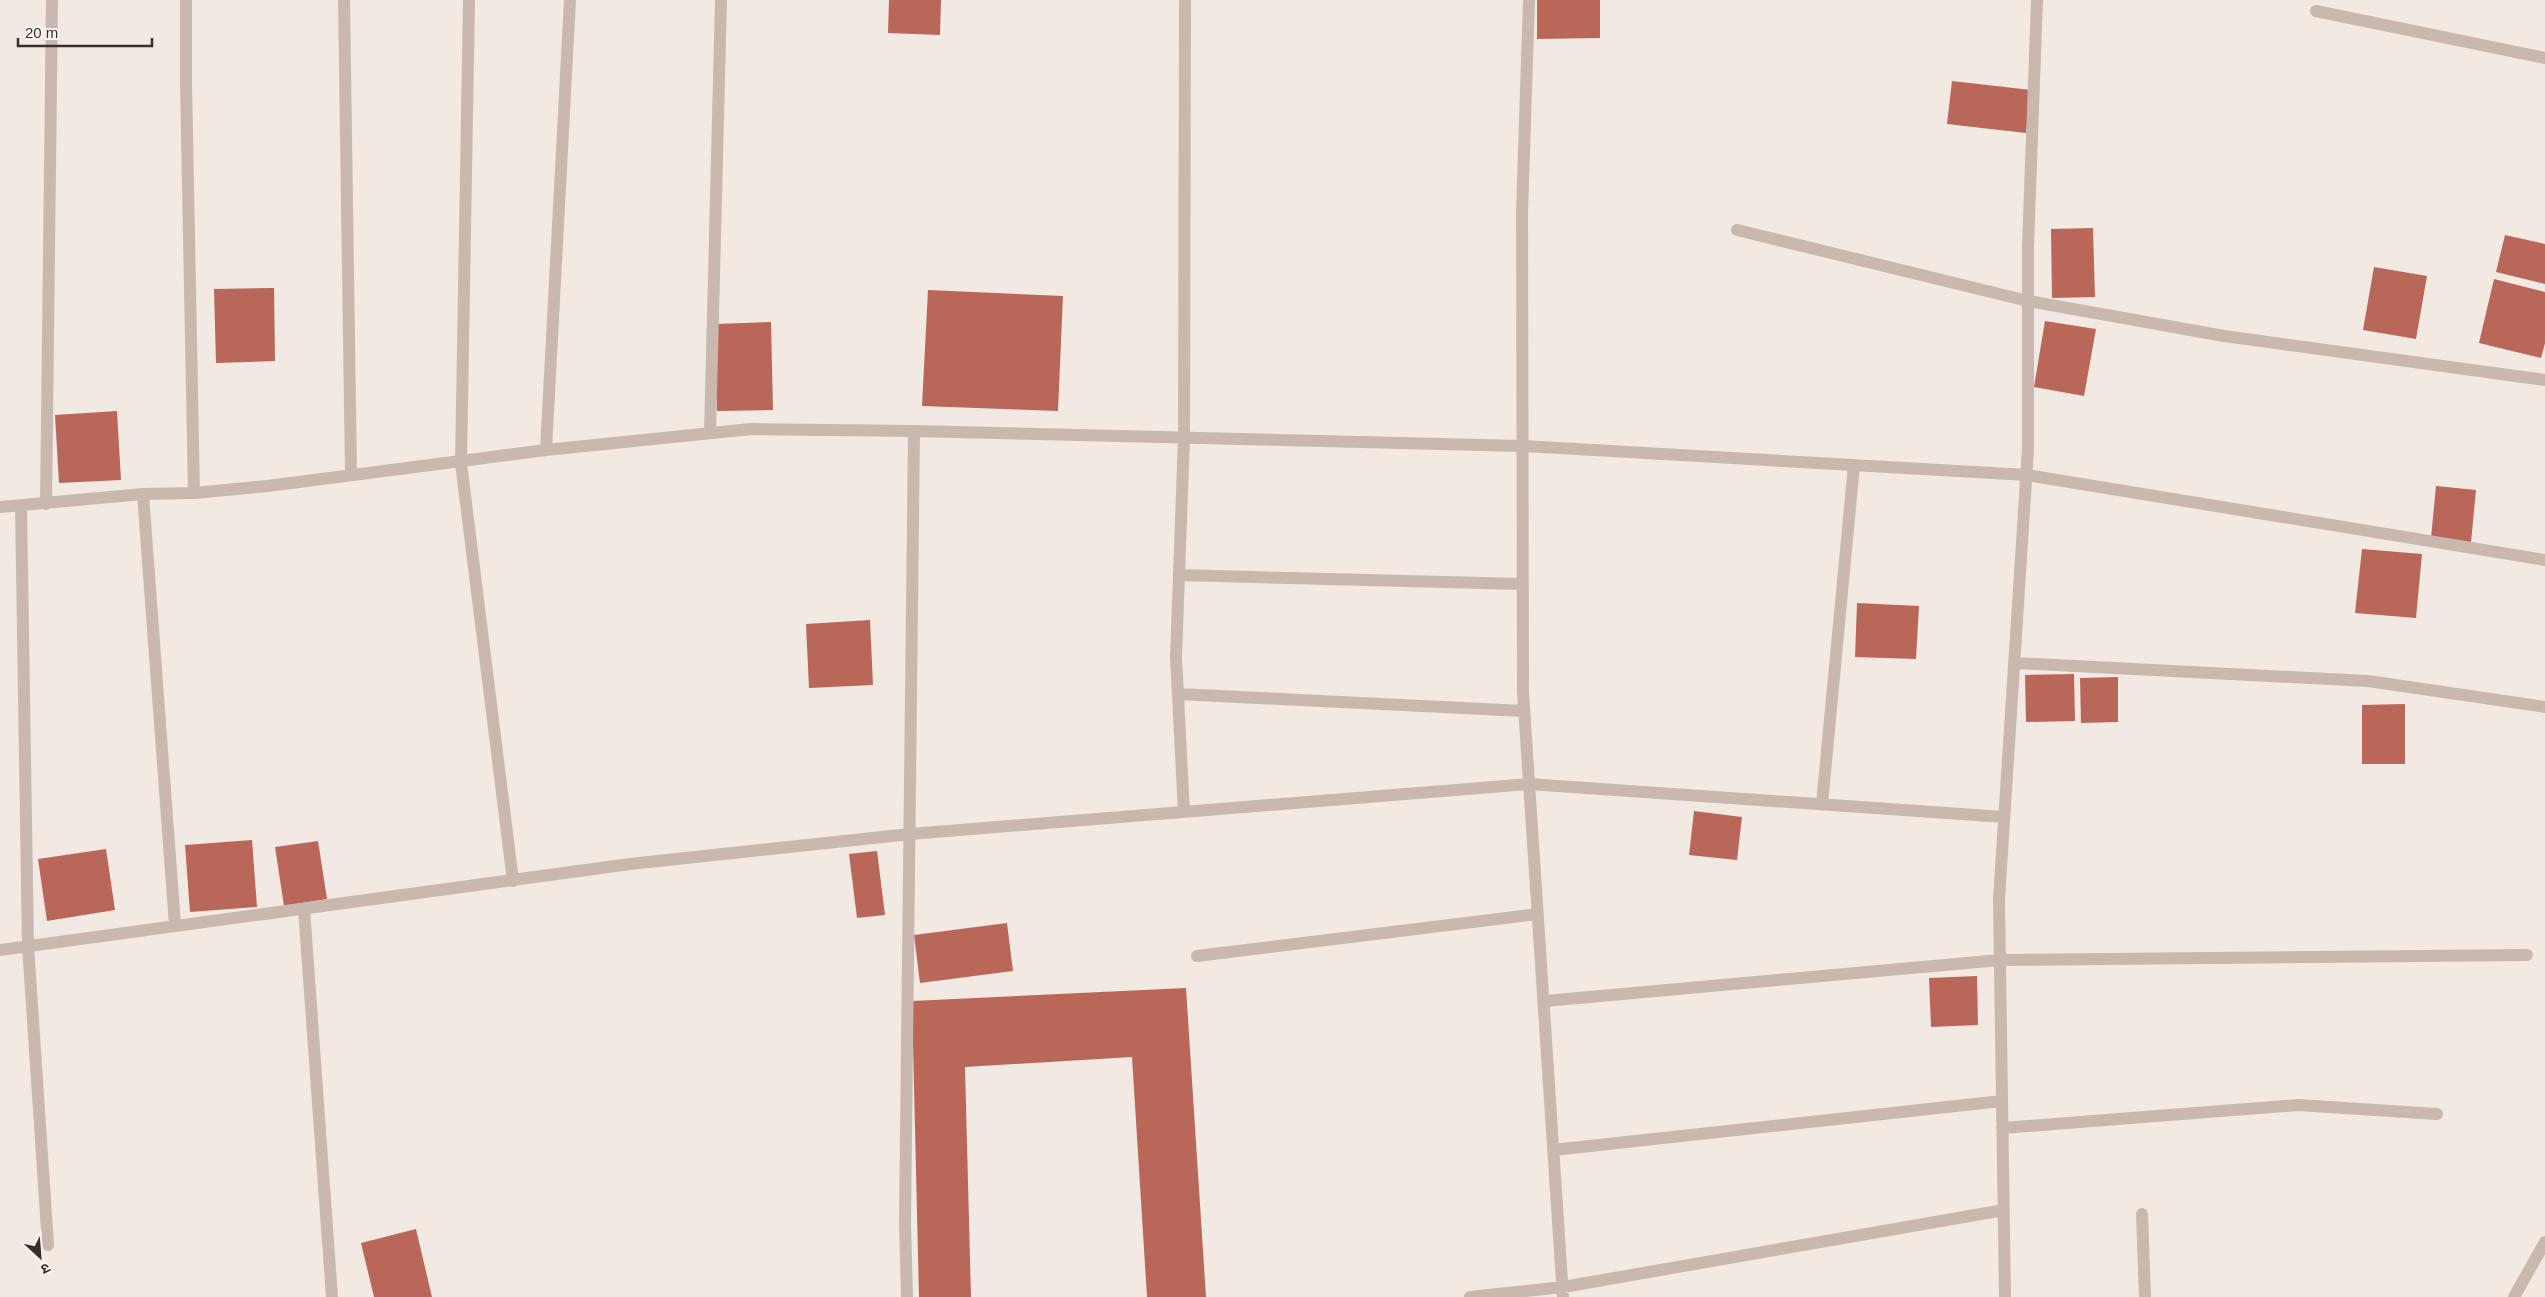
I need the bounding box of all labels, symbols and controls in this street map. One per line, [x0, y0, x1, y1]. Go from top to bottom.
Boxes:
scale bar [18, 15, 151, 47]
text: 20 m [25, 24, 58, 41]
north arrow [15, 1232, 65, 1282]
text: उ [38, 1260, 53, 1278]

